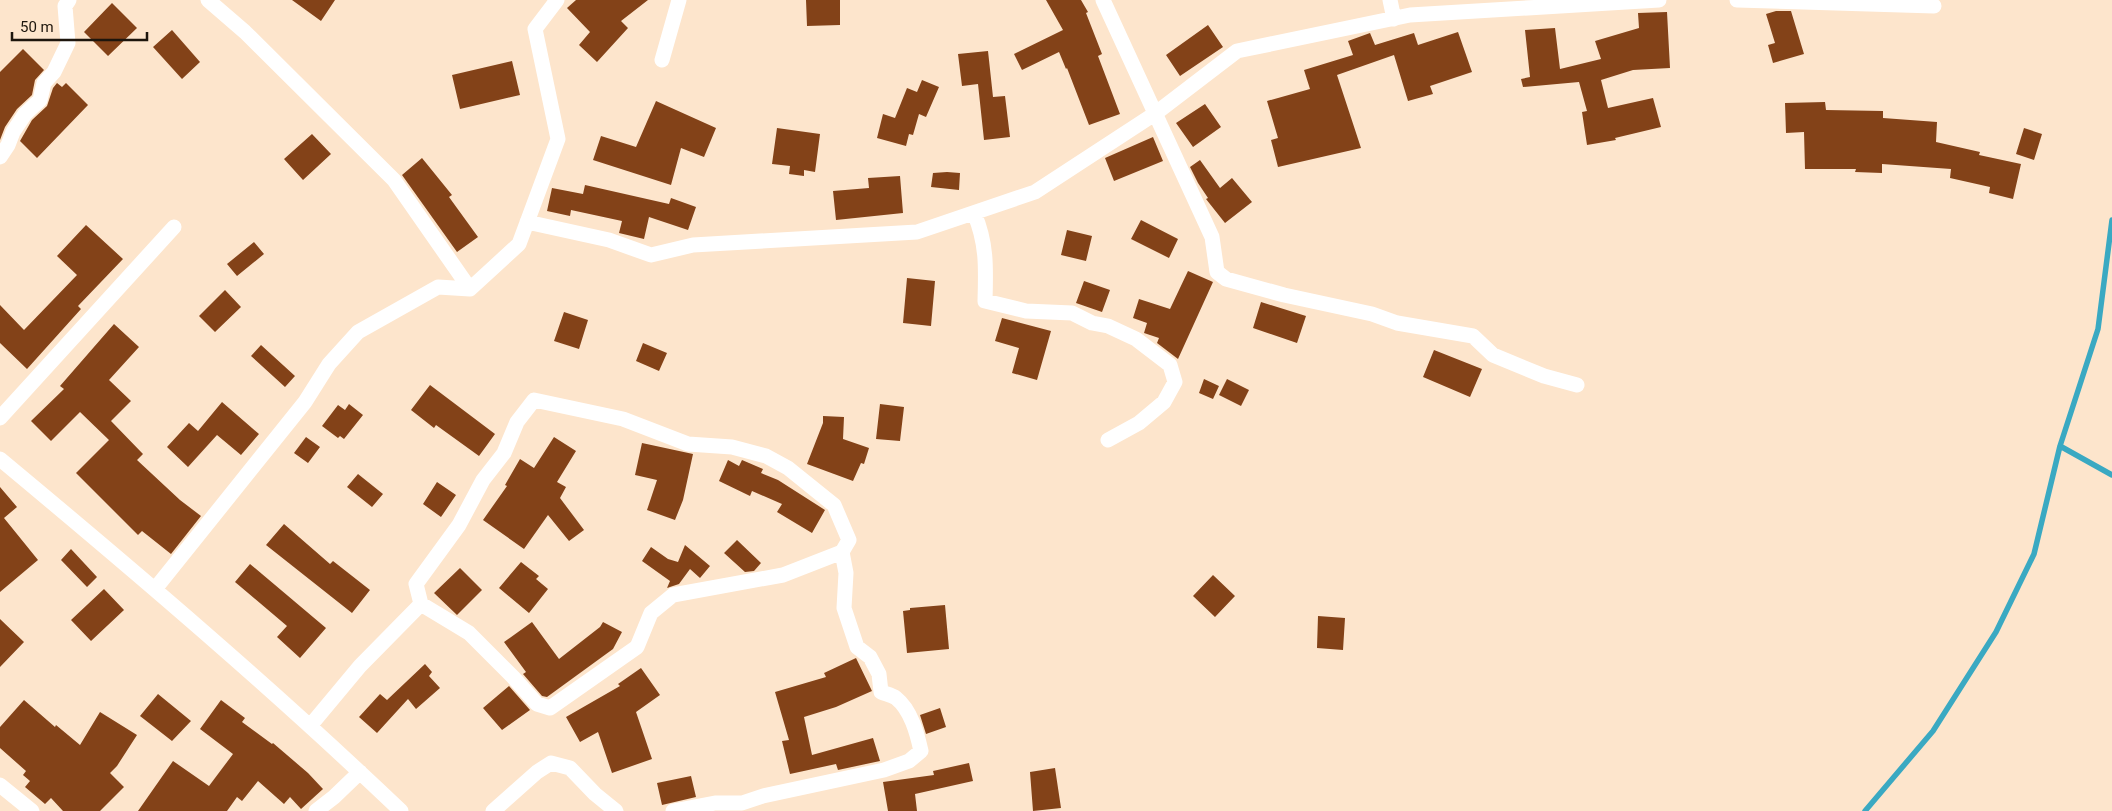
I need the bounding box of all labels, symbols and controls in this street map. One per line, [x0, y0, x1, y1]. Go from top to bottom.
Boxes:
scale bar [12, 10, 148, 42]
text: 50 m [20, 18, 54, 36]

